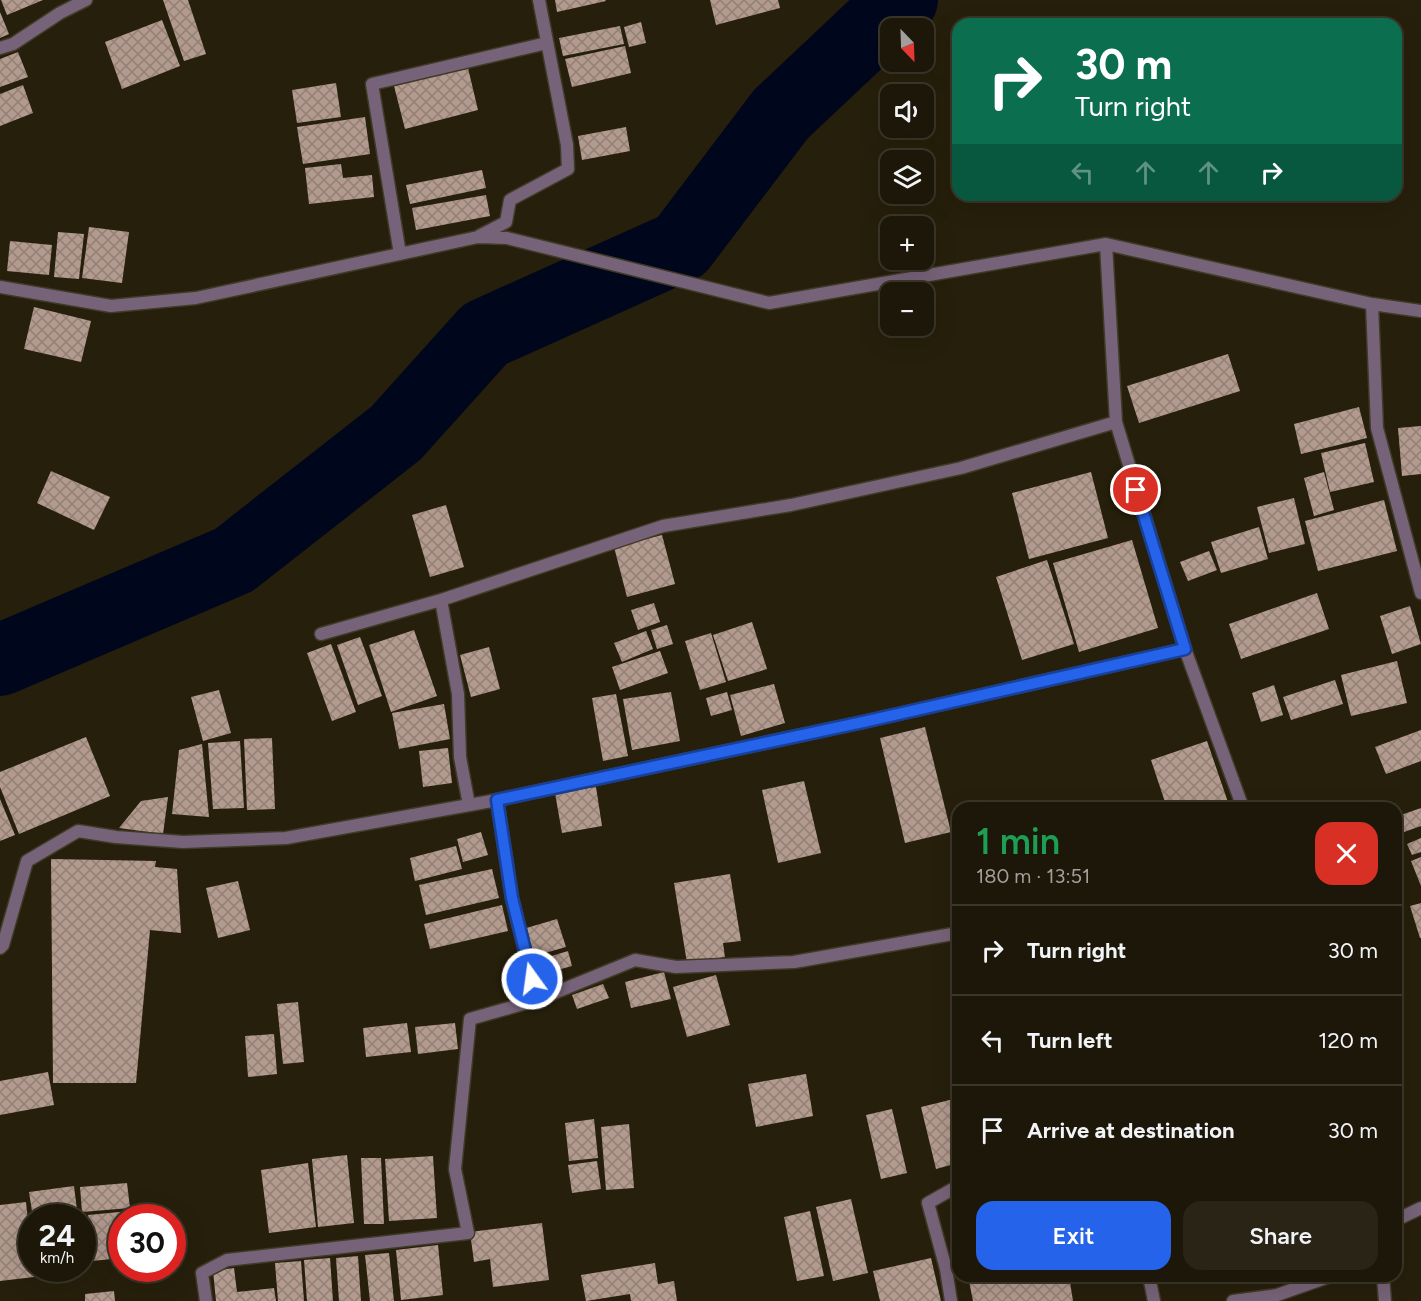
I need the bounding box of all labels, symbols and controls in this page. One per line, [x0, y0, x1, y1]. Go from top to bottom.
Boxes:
north arrow [880, 18, 934, 72]
map controls [880, 18, 934, 336]
text: 30 m [1075, 39, 1172, 90]
icon: right [976, 42, 1054, 120]
button: sound [880, 84, 934, 138]
text: Turn right [1075, 90, 1191, 123]
button: layers [880, 150, 934, 204]
icon: left [1066, 156, 1099, 189]
icon: ahead [1129, 156, 1162, 189]
icon: ahead [1192, 156, 1225, 189]
icon: right [1255, 156, 1288, 189]
button: + [880, 216, 934, 270]
button: − [880, 282, 934, 336]
pin [1110, 464, 1161, 515]
icon: arrive [1119, 473, 1152, 506]
text: 1 min [976, 820, 1060, 863]
button: close [1315, 822, 1378, 885]
text: 180 m · 13:51 [976, 864, 1090, 888]
icon: right [976, 934, 1009, 967]
text: Turn right [1027, 937, 1126, 964]
text: 30 m [1328, 937, 1378, 964]
position arrow [500, 947, 564, 1011]
icon: left [976, 1024, 1009, 1057]
text: Turn left [1027, 1027, 1113, 1054]
text: 120 m [1318, 1027, 1378, 1054]
icon: arrive [976, 1114, 1009, 1147]
text: Arrive at destination [1027, 1117, 1235, 1144]
text: 30 m [1328, 1117, 1378, 1144]
button: Exit [976, 1201, 1171, 1270]
button: Share [1183, 1201, 1378, 1270]
speed limit sign: 30 [108, 1204, 186, 1282]
text: 24 [39, 1217, 75, 1254]
text: km/h [40, 1249, 74, 1267]

